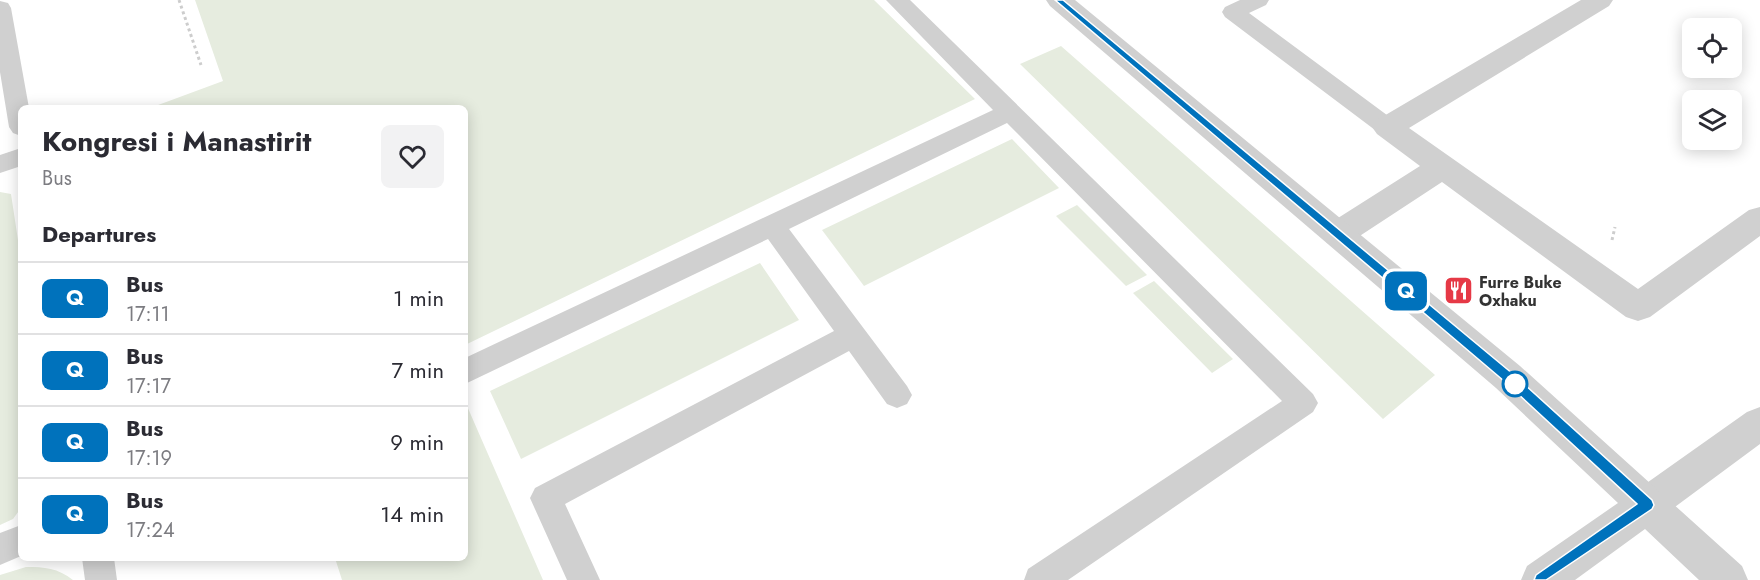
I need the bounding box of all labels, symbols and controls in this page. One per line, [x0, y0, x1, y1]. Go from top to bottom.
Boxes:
map controls [1682, 18, 1742, 150]
button: locate [1682, 18, 1742, 78]
button: layers [1682, 90, 1742, 150]
text: Kongresi i Manastirit [42, 121, 311, 162]
button: heart [381, 125, 444, 188]
text: Bus [42, 164, 72, 193]
text: Departures [42, 218, 156, 250]
text: Bus [126, 268, 163, 300]
place label: Furre Buke Oxhaku [1479, 271, 1562, 312]
line badge: Q [1386, 272, 1426, 310]
restaurant icon: Furre Buke Oxhaku [1442, 275, 1474, 307]
text: Q [1397, 276, 1415, 306]
text: 1 min [393, 282, 444, 314]
text: Q [66, 283, 84, 313]
text: 17:11 [126, 300, 170, 329]
text: Bus [126, 340, 163, 372]
text: 7 min [391, 354, 444, 386]
text: Q [66, 355, 84, 385]
unlabelled marker [1502, 371, 1528, 397]
text: 17:17 [126, 372, 171, 401]
text: Bus [126, 412, 163, 444]
text: 9 min [390, 426, 444, 458]
text: Q [66, 427, 84, 457]
text: 17:19 [126, 444, 172, 473]
text: Bus [126, 484, 163, 516]
text: 14 min [380, 498, 444, 530]
text: Q [66, 499, 84, 529]
text: 17:24 [126, 516, 175, 545]

